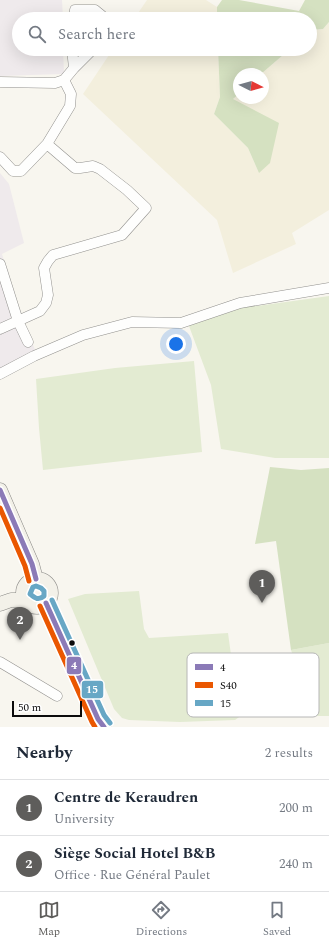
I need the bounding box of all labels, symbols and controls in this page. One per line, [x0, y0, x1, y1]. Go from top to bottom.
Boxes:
search box [12, 12, 317, 56]
icon: search [26, 23, 48, 45]
text: Search here [58, 23, 136, 46]
north arrow [233, 68, 269, 104]
your location [166, 334, 186, 354]
pin: 1 [249, 570, 275, 603]
pin: 2 [7, 607, 33, 640]
unlabelled marker [67, 638, 77, 648]
legend [187, 653, 319, 717]
line badge: 4 [66, 656, 82, 675]
text: 4 [71, 657, 78, 674]
text: 4 [220, 659, 226, 676]
text: S40 [220, 677, 237, 694]
line badge: 15 [81, 680, 104, 699]
text: 15 [86, 681, 98, 698]
text: 15 [220, 695, 231, 712]
scale bar [12, 699, 82, 718]
text: 50 m [18, 699, 41, 716]
text: Nearby [16, 740, 72, 766]
text: 2 results [265, 743, 313, 763]
text: Centre de Keraudren [54, 786, 198, 809]
text: 1 [25, 798, 33, 818]
text: 200 m [279, 798, 313, 818]
text: University [54, 809, 114, 829]
text: Siège Social Hotel B&B [54, 842, 215, 865]
text: 2 [25, 854, 33, 874]
text: 240 m [279, 854, 313, 874]
text: Office · Rue Général Paulet [54, 865, 210, 885]
tab: Map [38, 899, 60, 940]
tab: Directions [136, 899, 187, 940]
tab: Saved [263, 899, 291, 940]

